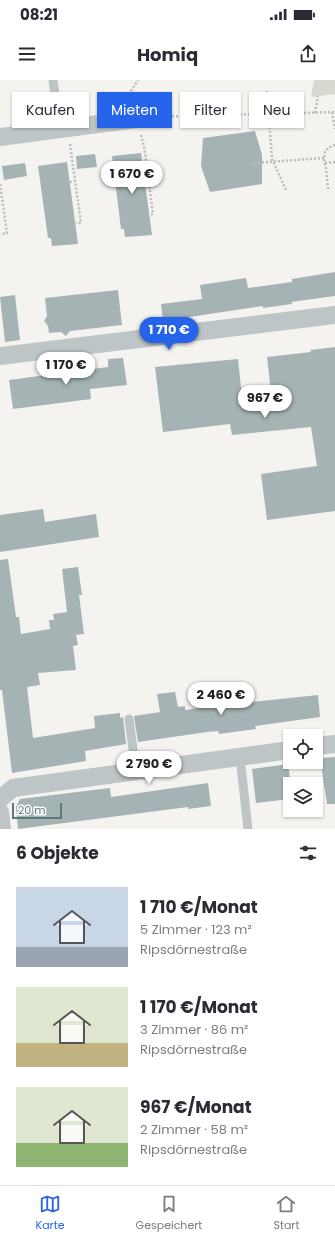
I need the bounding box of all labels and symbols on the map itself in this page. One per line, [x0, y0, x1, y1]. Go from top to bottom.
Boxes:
pin: 1 670 € [95, 161, 169, 195]
pin: 1 710 € [132, 317, 206, 351]
pin: 1 170 € [29, 352, 103, 386]
pin: 967 € [237, 385, 293, 419]
pin: 2 460 € [184, 682, 258, 716]
pin: 2 790 € [112, 751, 186, 785]
scale bar [12, 801, 62, 820]

